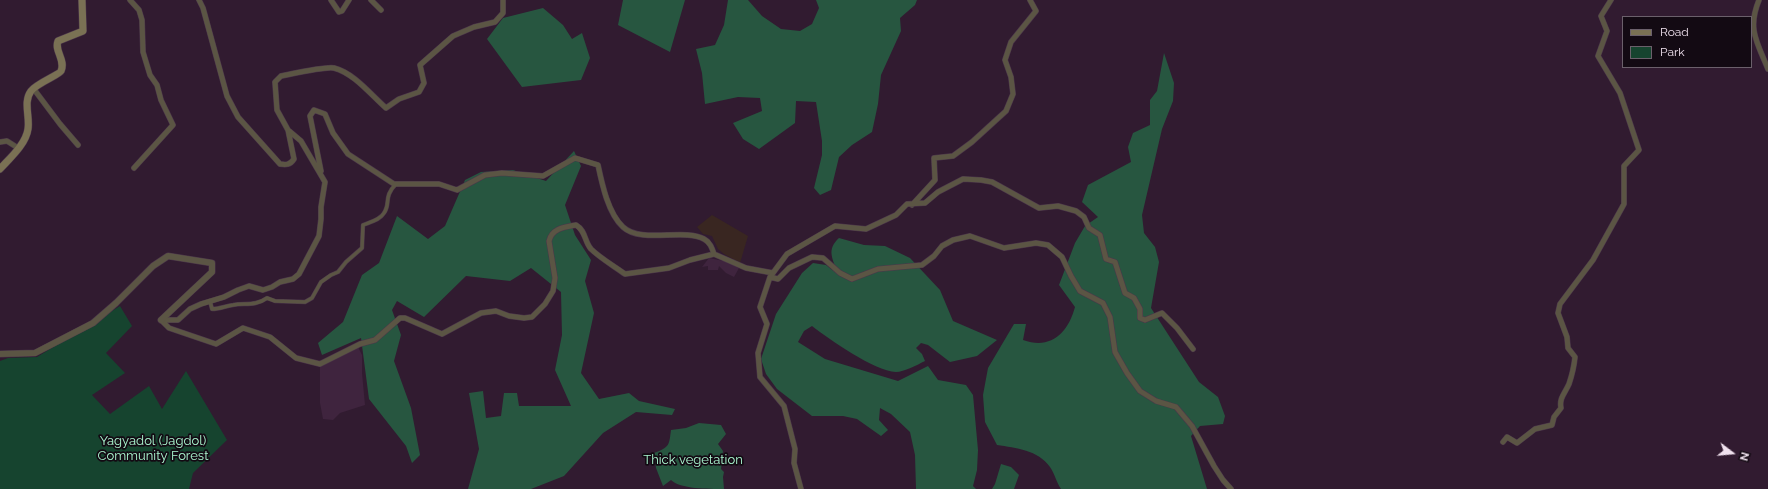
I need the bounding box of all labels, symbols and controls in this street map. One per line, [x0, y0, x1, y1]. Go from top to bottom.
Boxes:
legend [1622, 16, 1752, 68]
text: Road [1660, 25, 1689, 39]
text: Park [1660, 45, 1685, 59]
park label: Yagyadol (Jagdol) Community Forest [98, 433, 208, 464]
north arrow [1712, 433, 1752, 473]
text: N [1737, 451, 1751, 462]
park label: Thick vegetation [643, 452, 743, 468]

